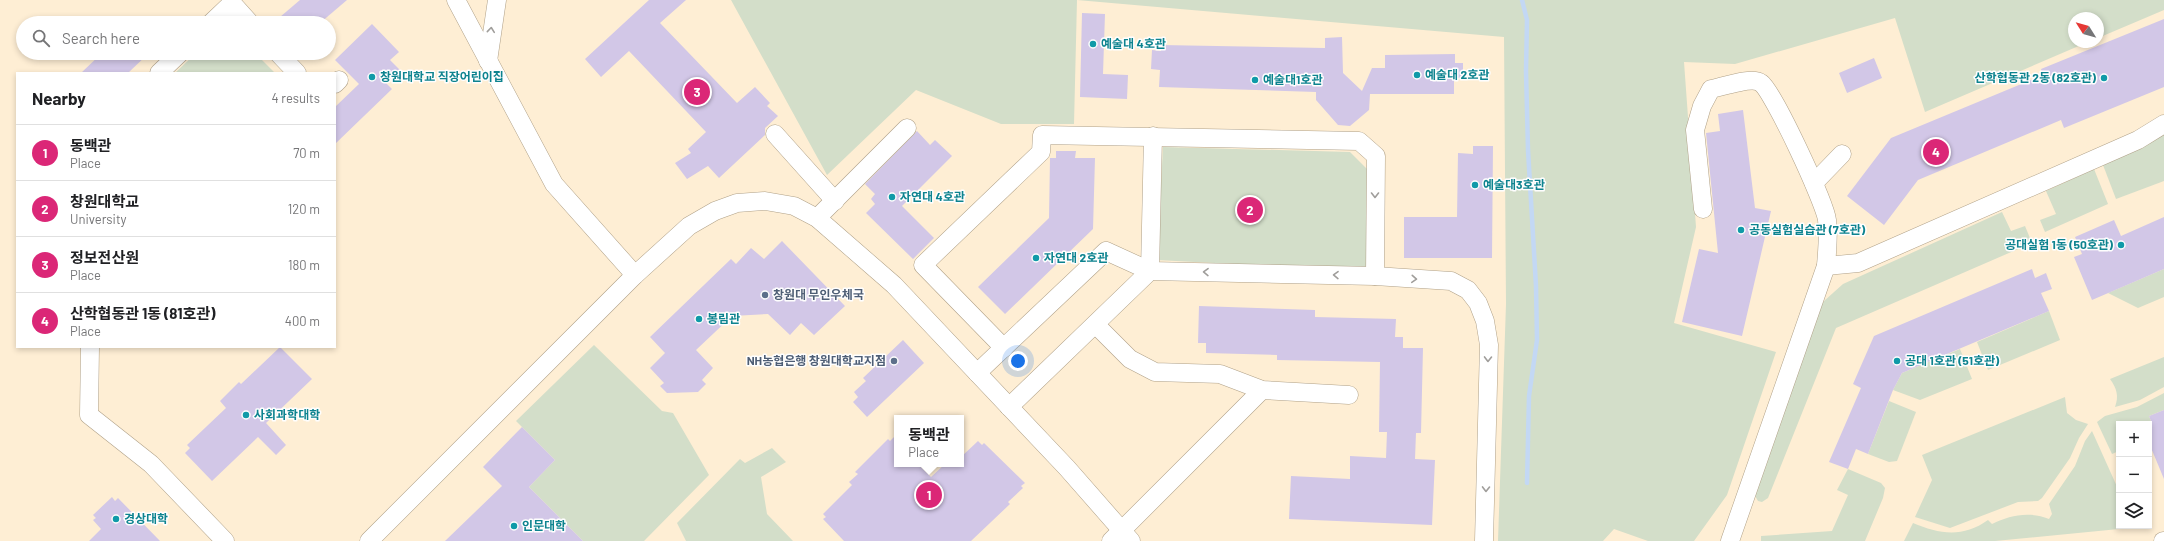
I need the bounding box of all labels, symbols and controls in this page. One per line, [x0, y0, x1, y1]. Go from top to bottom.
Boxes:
north arrow [2068, 12, 2104, 48]
search box [16, 16, 336, 60]
icon: search [30, 27, 52, 49]
one-way arrow [487, 27, 496, 33]
text: Search here [62, 29, 140, 47]
place label: 예술대 4호관 [1101, 36, 1166, 50]
marker: 예술대 4호관 [1088, 39, 1098, 49]
place label: 예술대 2호관 [1425, 67, 1489, 81]
place label: 창원대학교 직장어린이집 [380, 69, 504, 83]
marker: 예술대 2호관 [1412, 70, 1422, 80]
place label: 산학협동관 2동 (82호관) [1975, 70, 2097, 84]
marker: 창원대학교 직장어린이집 [367, 72, 377, 82]
place label: 예술대1호관 [1263, 72, 1322, 86]
marker: 산학협동관 2동 (82호관) [2099, 73, 2109, 83]
marker: 예술대1호관 [1250, 75, 1260, 85]
pin: 3 [684, 77, 710, 107]
text: Nearby [32, 88, 86, 108]
text: 4 results [272, 90, 320, 106]
text: 동백관 [70, 136, 111, 154]
pin: 4 [1923, 137, 1949, 167]
text: 1 [43, 145, 47, 161]
text: 70 m [293, 145, 320, 161]
text: Place [70, 155, 101, 171]
place label: 예술대3호관 [1483, 177, 1545, 191]
marker: 예술대3호관 [1470, 180, 1480, 190]
place label: 자연대 4호관 [900, 189, 965, 203]
text: 창원대학교 [70, 192, 139, 210]
marker: 자연대 4호관 [887, 192, 897, 202]
one-way arrow [1371, 192, 1380, 198]
pin: 2 [1237, 195, 1263, 225]
text: 2 [41, 201, 49, 217]
text: 120 m [288, 201, 320, 217]
text: University [70, 211, 127, 227]
place label: 공동실험실습관 (7호관) [1749, 222, 1866, 236]
marker: 공동실험실습관 (7호관) [1736, 225, 1746, 235]
place label: 공대실험 1동 (50호관) [2005, 237, 2114, 251]
marker: 공대실험 1동 (50호관) [2116, 240, 2126, 250]
text: 정보전산원 [70, 248, 139, 266]
place label: 자연대 2호관 [1044, 250, 1108, 264]
marker: 자연대 2호관 [1031, 253, 1041, 263]
text: 3 [41, 257, 49, 273]
text: 180 m [288, 257, 320, 273]
text: Place [70, 267, 101, 283]
one-way arrow [1203, 268, 1209, 277]
one-way arrow [1333, 271, 1339, 279]
one-way arrow [1411, 274, 1417, 283]
place label: 창원대 무인우체국 [773, 287, 864, 301]
marker: 창원대 무인우체국 [760, 290, 770, 300]
text: 산학협동관 1동 (81호관) [70, 304, 215, 322]
place label: 봉림관 [707, 311, 740, 325]
text: 4 [41, 313, 49, 329]
text: 400 m [285, 313, 320, 329]
marker: 봉림관 [694, 314, 704, 324]
text: Place [70, 323, 101, 339]
your location [1008, 351, 1028, 371]
place label: NH농협은행 창원대학교지점 [747, 353, 886, 367]
place label: 공대 1호관 (51호관) [1905, 353, 2000, 367]
marker: NH농협은행 창원대학교지점 [889, 356, 899, 366]
one-way arrow [1484, 356, 1493, 362]
marker: 공대 1호관 (51호관) [1892, 356, 1902, 366]
place label: 사회과학대학 [254, 407, 320, 421]
marker: 사회과학대학 [241, 410, 251, 420]
popup [894, 415, 964, 467]
map controls [2116, 421, 2152, 529]
button: + [2116, 421, 2152, 457]
text: 동백관 [908, 425, 950, 443]
text: Place [908, 444, 939, 460]
button: − [2116, 457, 2152, 493]
pin: 1 [916, 480, 942, 510]
one-way arrow [1481, 486, 1490, 492]
button: layers [2116, 493, 2152, 529]
place label: 경상대학 [124, 511, 168, 525]
marker: 경상대학 [111, 514, 121, 524]
place label: 인문대학 [522, 518, 566, 532]
marker: 인문대학 [509, 521, 519, 531]

